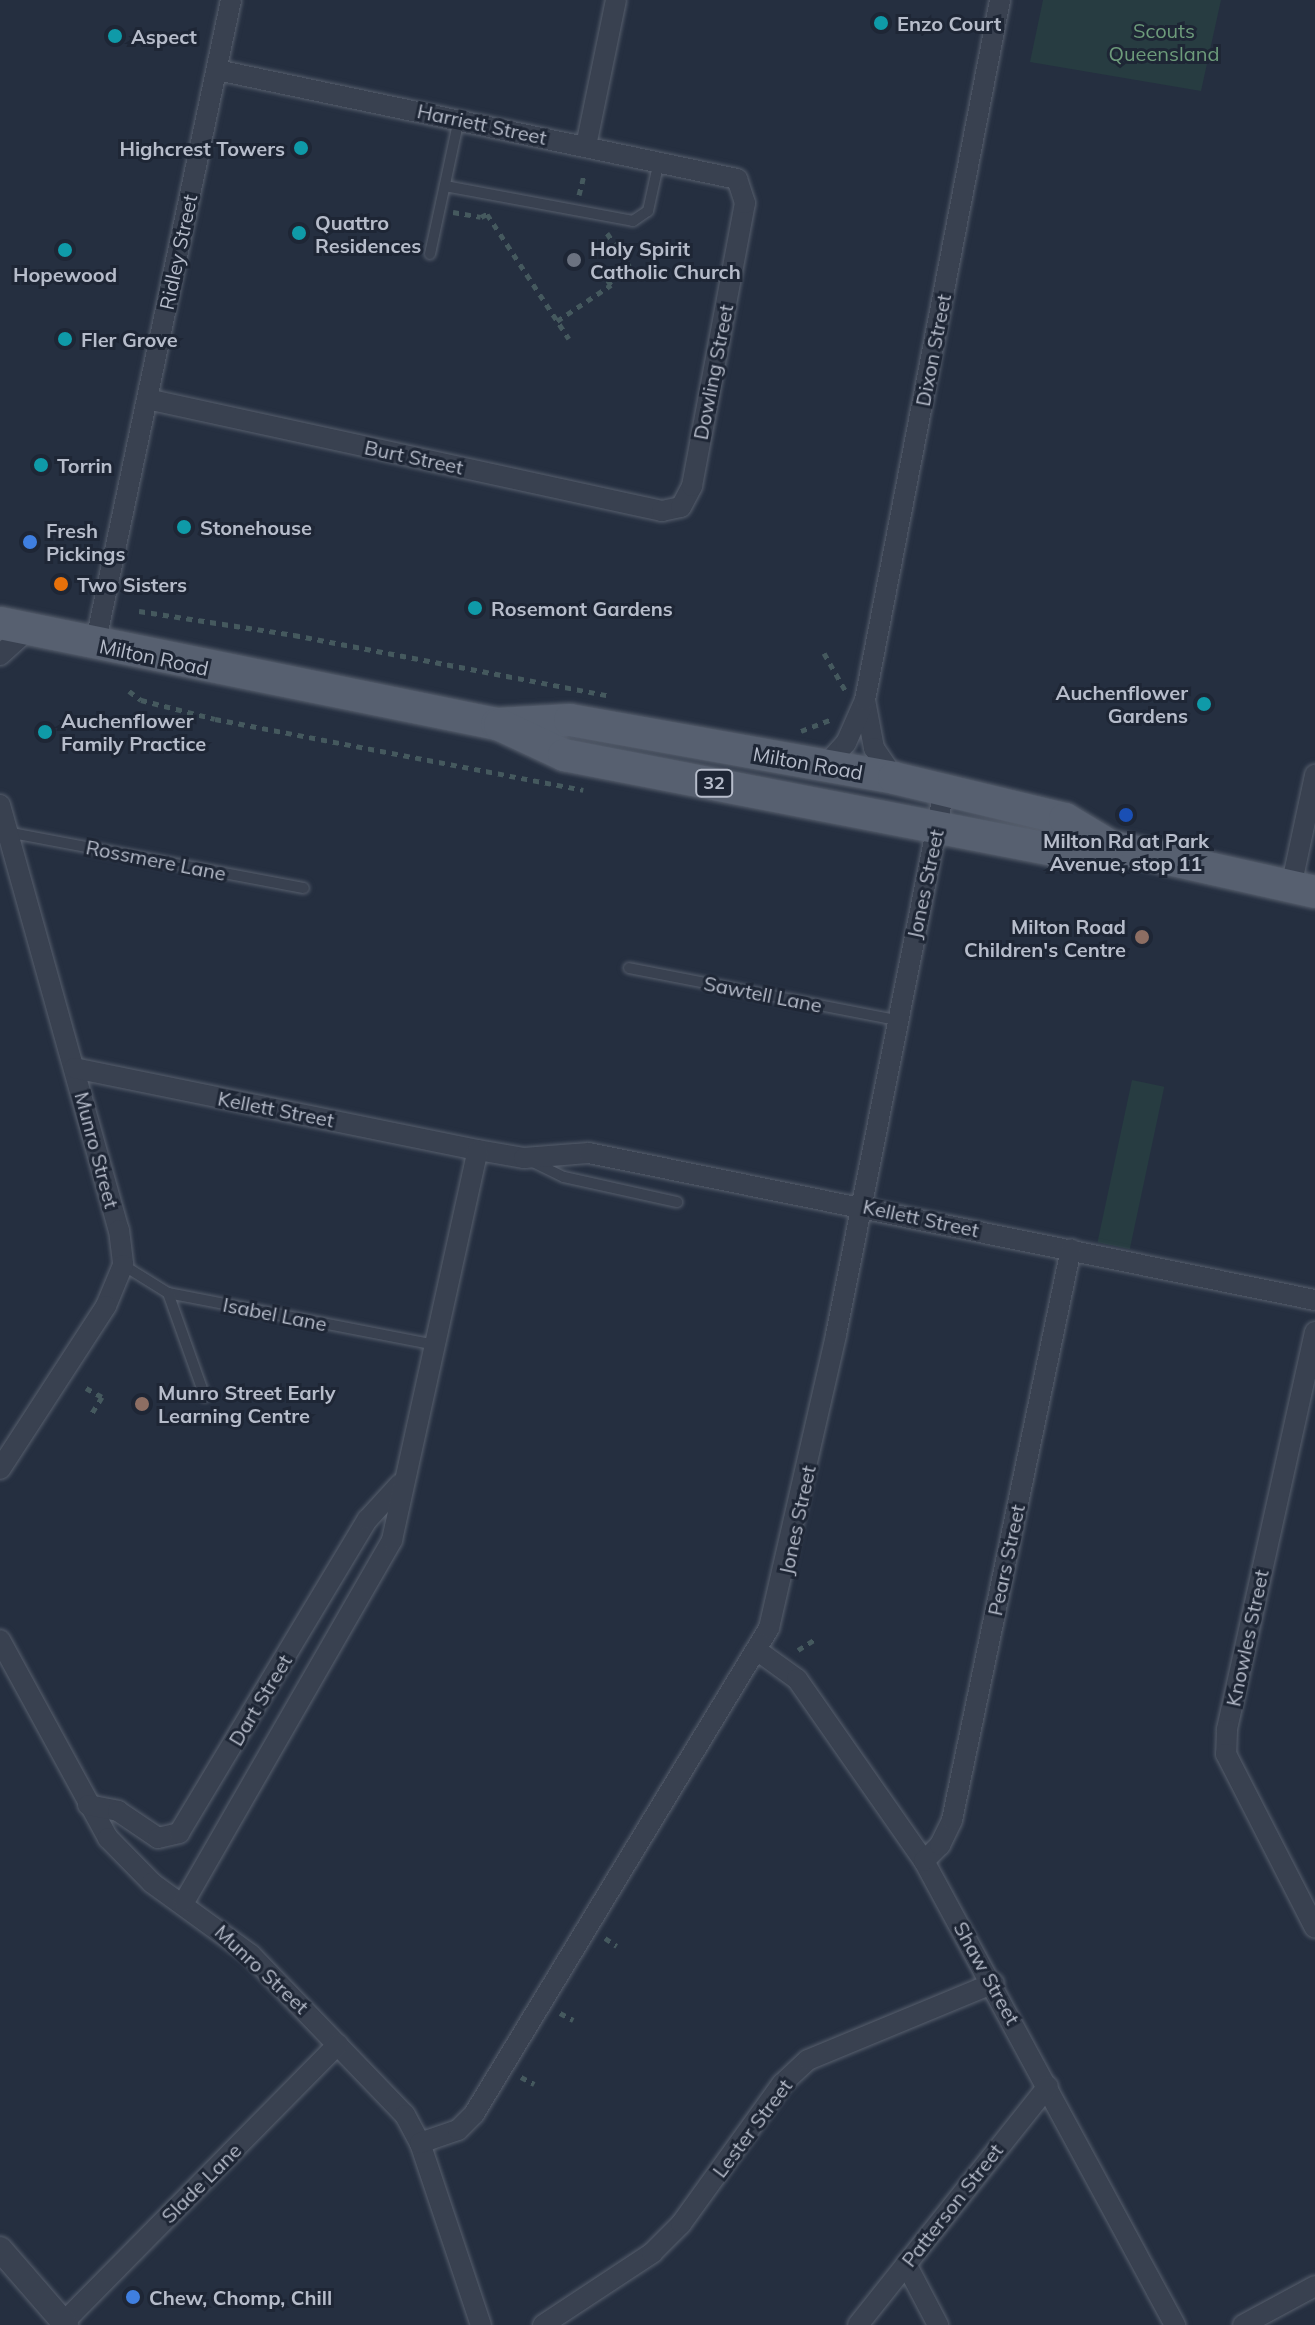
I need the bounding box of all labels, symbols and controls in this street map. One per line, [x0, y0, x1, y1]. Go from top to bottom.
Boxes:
place label: Enzo Court [897, 11, 1001, 35]
marker: Enzo Court [872, 14, 890, 32]
park label: Scouts Queensland [1109, 19, 1219, 66]
place label: Aspect [131, 24, 197, 48]
marker: Aspect [106, 27, 124, 45]
street label: Harriett Street [415, 99, 549, 149]
place label: Highcrest Towers [119, 136, 285, 160]
marker: Highcrest Towers [292, 139, 310, 157]
street label: Ridley Street [154, 192, 202, 312]
place label: Quattro Residences [315, 210, 421, 257]
marker: Quattro Residences [290, 224, 308, 242]
place label: Holy Spirit Catholic Church [590, 236, 741, 283]
marker: Hopewood [56, 241, 74, 259]
marker: Holy Spirit Catholic Church [565, 251, 583, 269]
place label: Hopewood [13, 262, 117, 286]
street label: Dixon Street [910, 292, 956, 408]
street label: Dowling Street [688, 302, 738, 442]
place label: Fler Grove [81, 327, 178, 351]
marker: Fler Grove [56, 330, 74, 348]
street label: Burt Street [362, 435, 466, 479]
place label: Torrin [57, 453, 113, 477]
marker: Torrin [32, 456, 50, 474]
place label: Stonehouse [200, 515, 312, 539]
place label: Fresh Pickings [46, 518, 125, 565]
marker: Stonehouse [175, 518, 193, 536]
marker: Fresh Pickings [21, 533, 39, 551]
place label: Two Sisters [77, 572, 187, 596]
marker: Two Sisters [52, 575, 70, 593]
place label: Rosemont Gardens [491, 596, 673, 620]
marker: Rosemont Gardens [466, 599, 484, 617]
street label: Milton Road [97, 634, 211, 680]
place label: Auchenflower Gardens [1055, 680, 1188, 727]
marker: Auchenflower Gardens [1195, 695, 1213, 713]
place label: Auchenflower Family Practice [61, 708, 206, 755]
marker: Auchenflower Family Practice [36, 723, 54, 741]
street label: Milton Road [751, 742, 865, 784]
road number: 32 [694, 769, 734, 797]
marker: Milton Rd at Park Avenue, stop 11 [1117, 806, 1135, 824]
street label: Jones Street [902, 827, 948, 941]
place label: Milton Rd at Park Avenue, stop 11 [1043, 828, 1209, 875]
street label: Rossmere Lane [84, 835, 228, 885]
place label: Milton Road Children's Centre [964, 914, 1126, 961]
marker: Milton Road Children's Centre [1133, 928, 1151, 946]
street label: Sawtell Lane [702, 971, 824, 1017]
street label: Kellett Street [216, 1086, 336, 1132]
street label: Munro Street [70, 1089, 124, 1211]
street label: Kellett Street [861, 1194, 981, 1242]
street label: Isabel Lane [221, 1292, 329, 1336]
place label: Munro Street Early Learning Centre [158, 1380, 336, 1427]
marker: Munro Street Early Learning Centre [133, 1395, 151, 1413]
street label: Jones Street [774, 1463, 820, 1577]
street label: Pears Street [983, 1502, 1029, 1618]
street label: Knowles Street [1221, 1567, 1273, 1709]
street label: Dart Street [223, 1650, 297, 1750]
street label: Shaw Street [949, 1917, 1025, 2029]
street label: Munro Street [210, 1919, 314, 2019]
street label: Lester Street [707, 2074, 797, 2182]
street label: Slade Lane [156, 2138, 246, 2228]
street label: Patterson Street [896, 2139, 1008, 2271]
place label: Chew, Chomp, Chill [149, 2285, 332, 2309]
marker: Chew, Chomp, Chill [124, 2288, 142, 2306]

